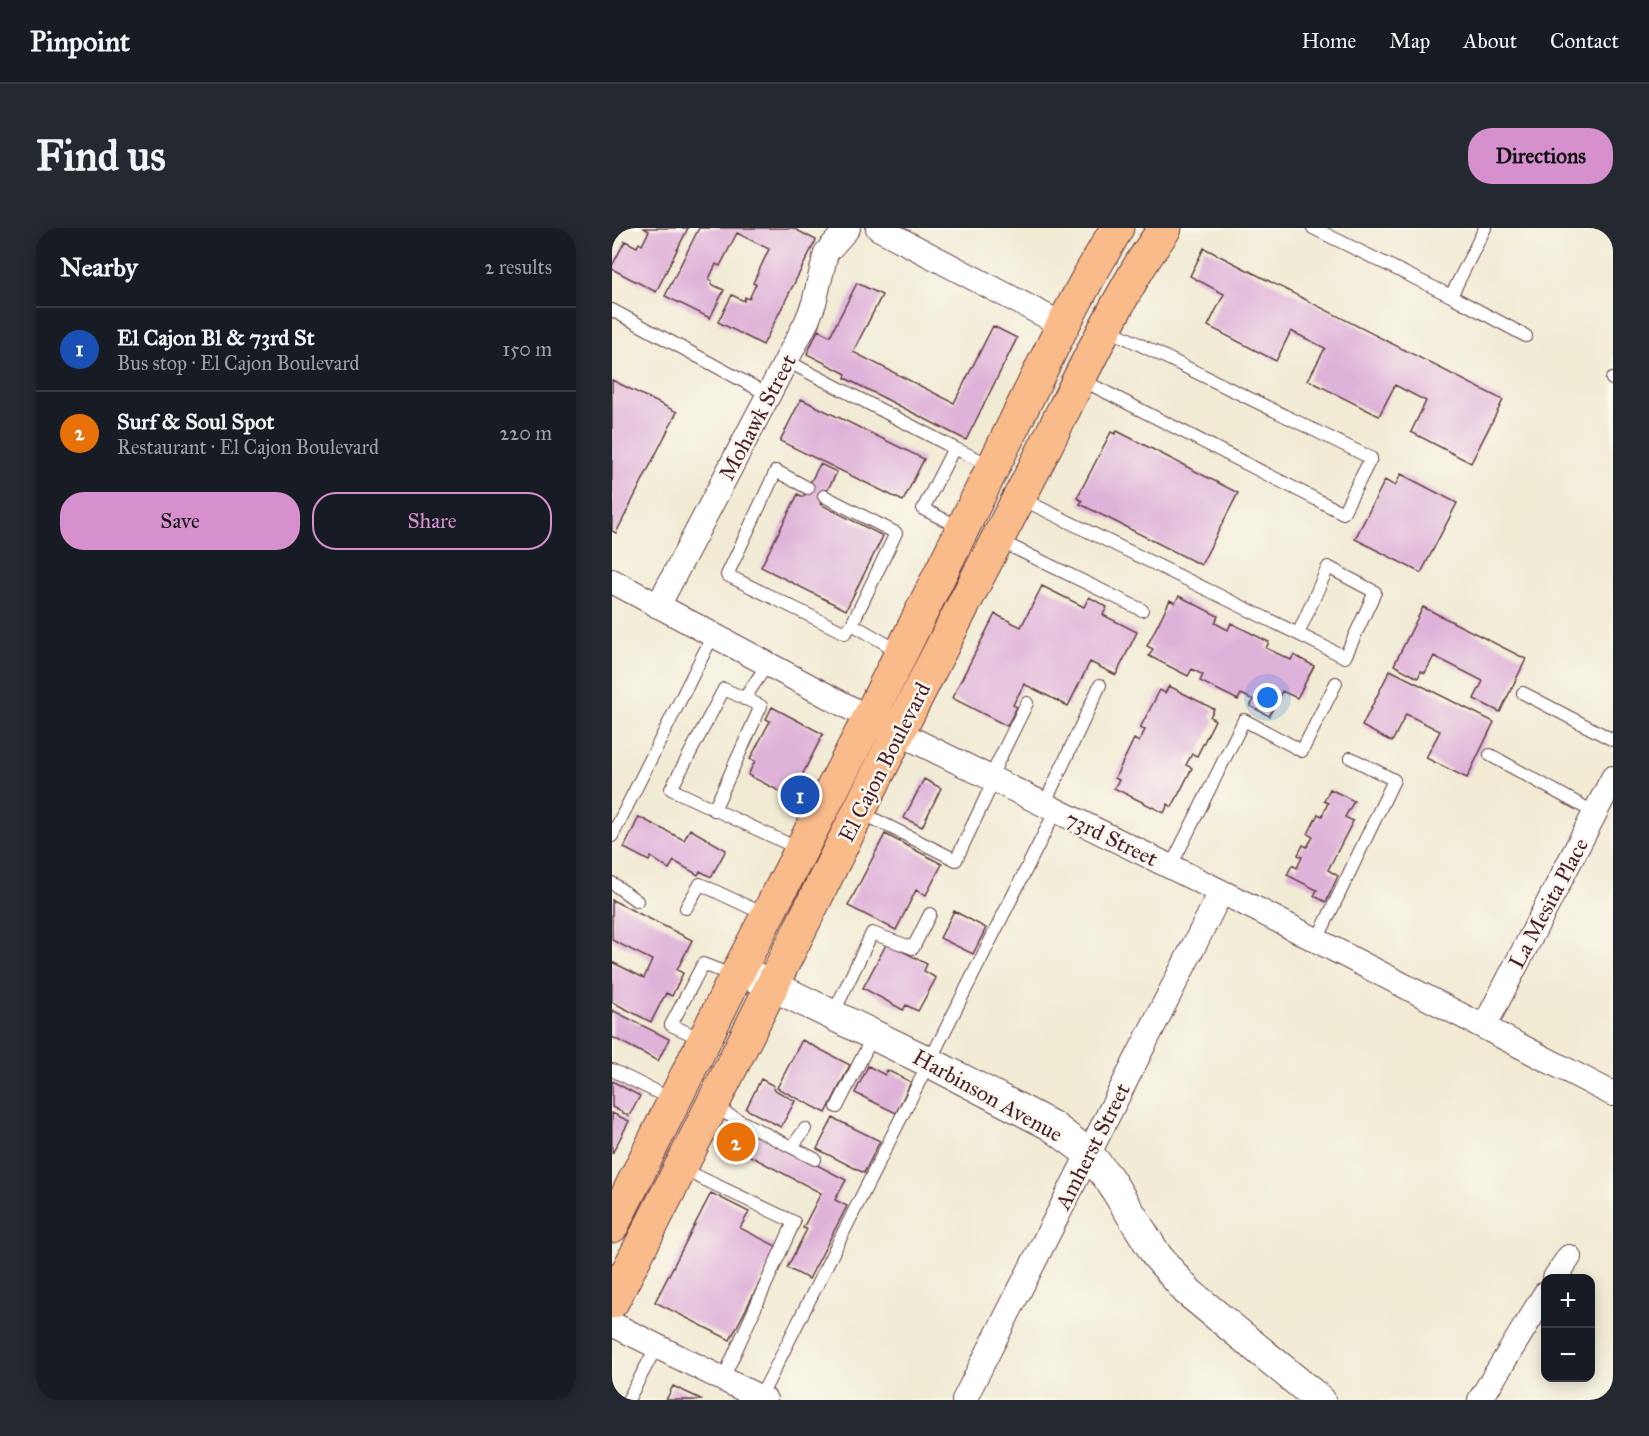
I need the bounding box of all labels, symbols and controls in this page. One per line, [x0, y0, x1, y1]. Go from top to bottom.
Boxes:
text: Pinpoint [30, 24, 130, 59]
text: Home [1301, 28, 1356, 54]
text: Map [1389, 28, 1430, 54]
text: About [1463, 28, 1517, 54]
text: Contact [1550, 28, 1619, 54]
button: Directions [1468, 128, 1613, 184]
text: Find us [36, 130, 166, 182]
text: Nearby [60, 251, 138, 283]
text: 2 results [484, 255, 552, 279]
text: El Cajon Bl & 73rd St [117, 324, 315, 351]
text: 1 [76, 337, 83, 361]
text: 150 m [502, 337, 552, 361]
street label: Mohawk Street [713, 349, 802, 485]
text: Bus stop · El Cajon Boulevard [117, 351, 360, 375]
text: Surf & Soul Spot [117, 408, 274, 435]
text: 2 [75, 421, 84, 445]
text: 220 m [500, 421, 552, 445]
text: Restaurant · El Cajon Boulevard [117, 435, 379, 459]
button: Save [60, 492, 300, 550]
button: Share [312, 492, 552, 550]
street label: El Cajon Boulevard [833, 678, 936, 847]
your location [1253, 683, 1282, 712]
pin: 1 [780, 772, 819, 818]
street label: 73rd Street [1061, 805, 1162, 872]
street label: La Mesita Place [1503, 833, 1594, 973]
street label: Harbinson Avenue [908, 1043, 1067, 1148]
street label: Amherst Street [1049, 1078, 1136, 1215]
pin: 2 [716, 1120, 756, 1164]
map controls [1541, 1274, 1595, 1382]
button: + [1541, 1274, 1595, 1328]
button: − [1541, 1328, 1595, 1382]

